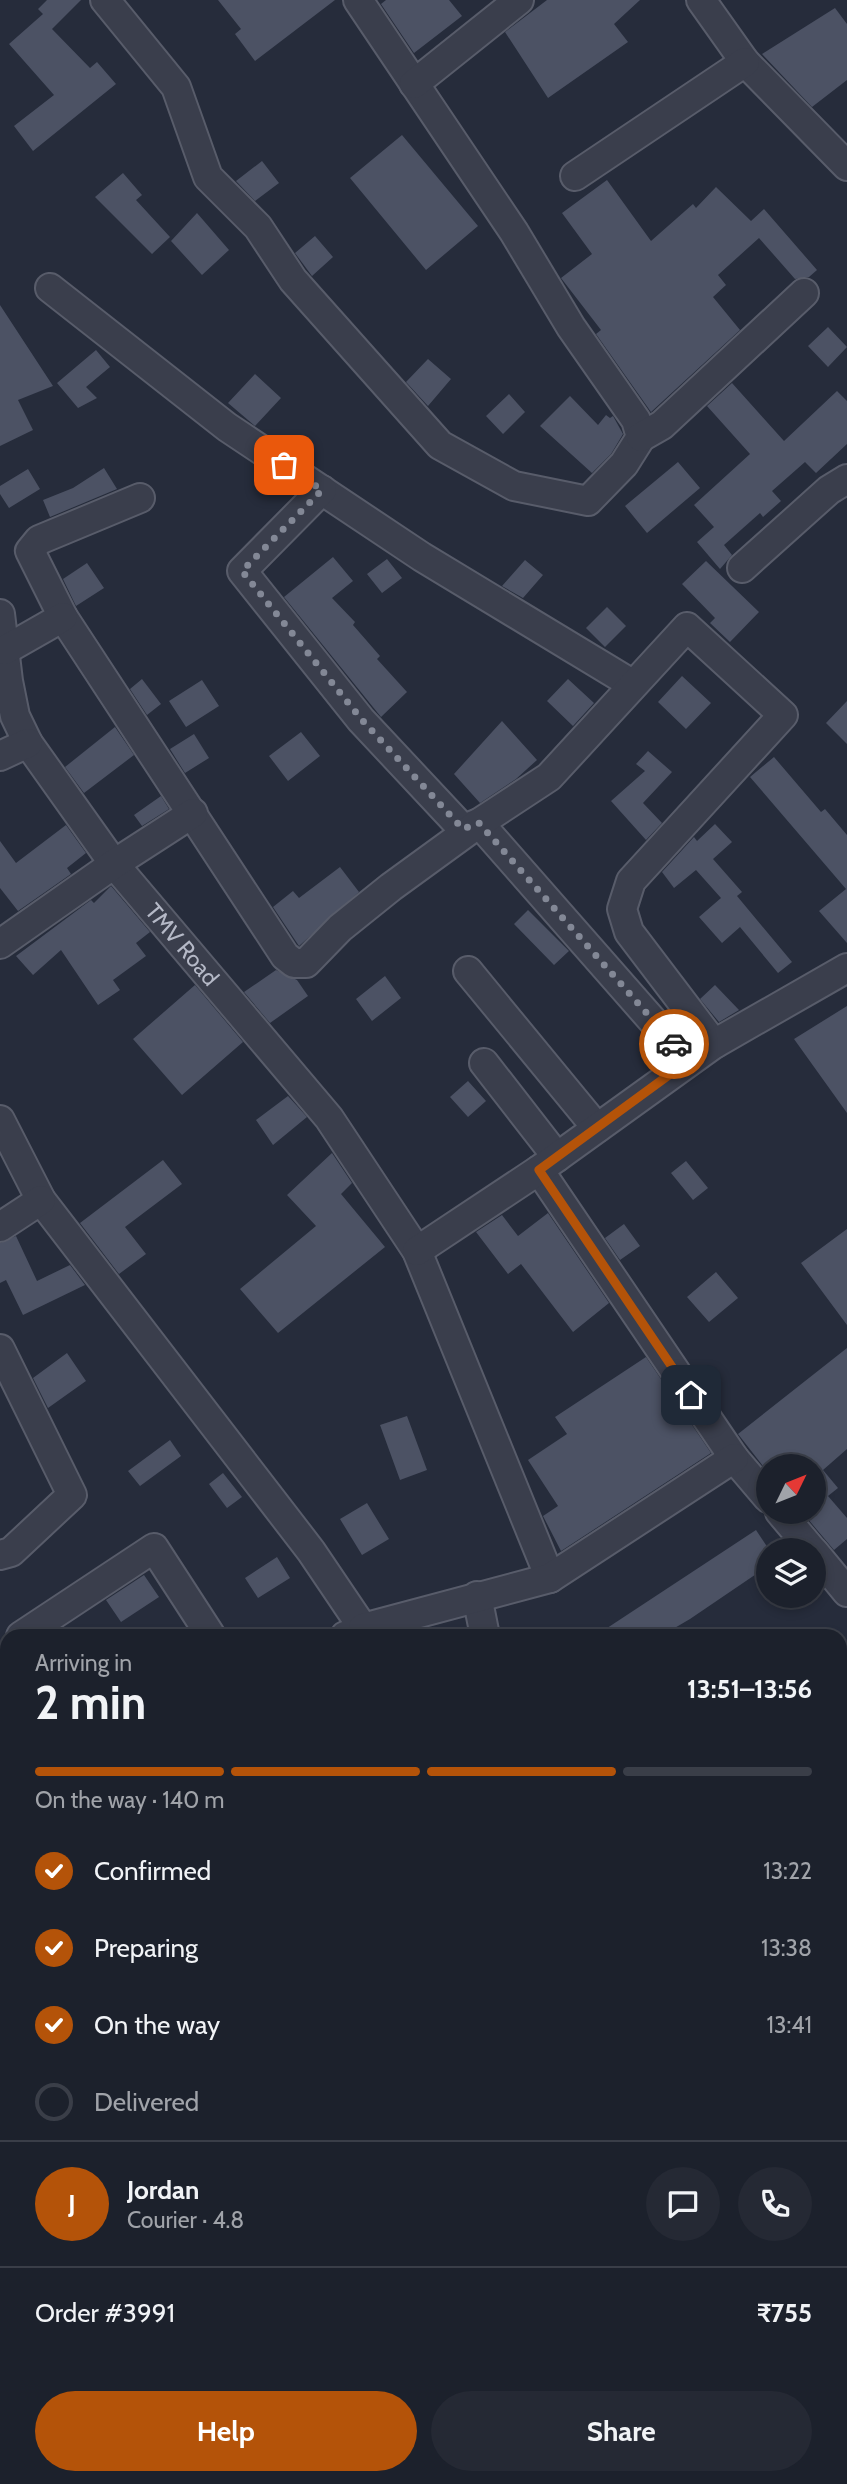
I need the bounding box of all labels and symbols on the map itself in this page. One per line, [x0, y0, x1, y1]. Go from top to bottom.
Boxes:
pin [254, 435, 314, 495]
street label: TMV Road [139, 898, 225, 991]
courier [639, 1009, 709, 1079]
pin [661, 1365, 721, 1425]
north arrow [756, 1454, 826, 1524]

